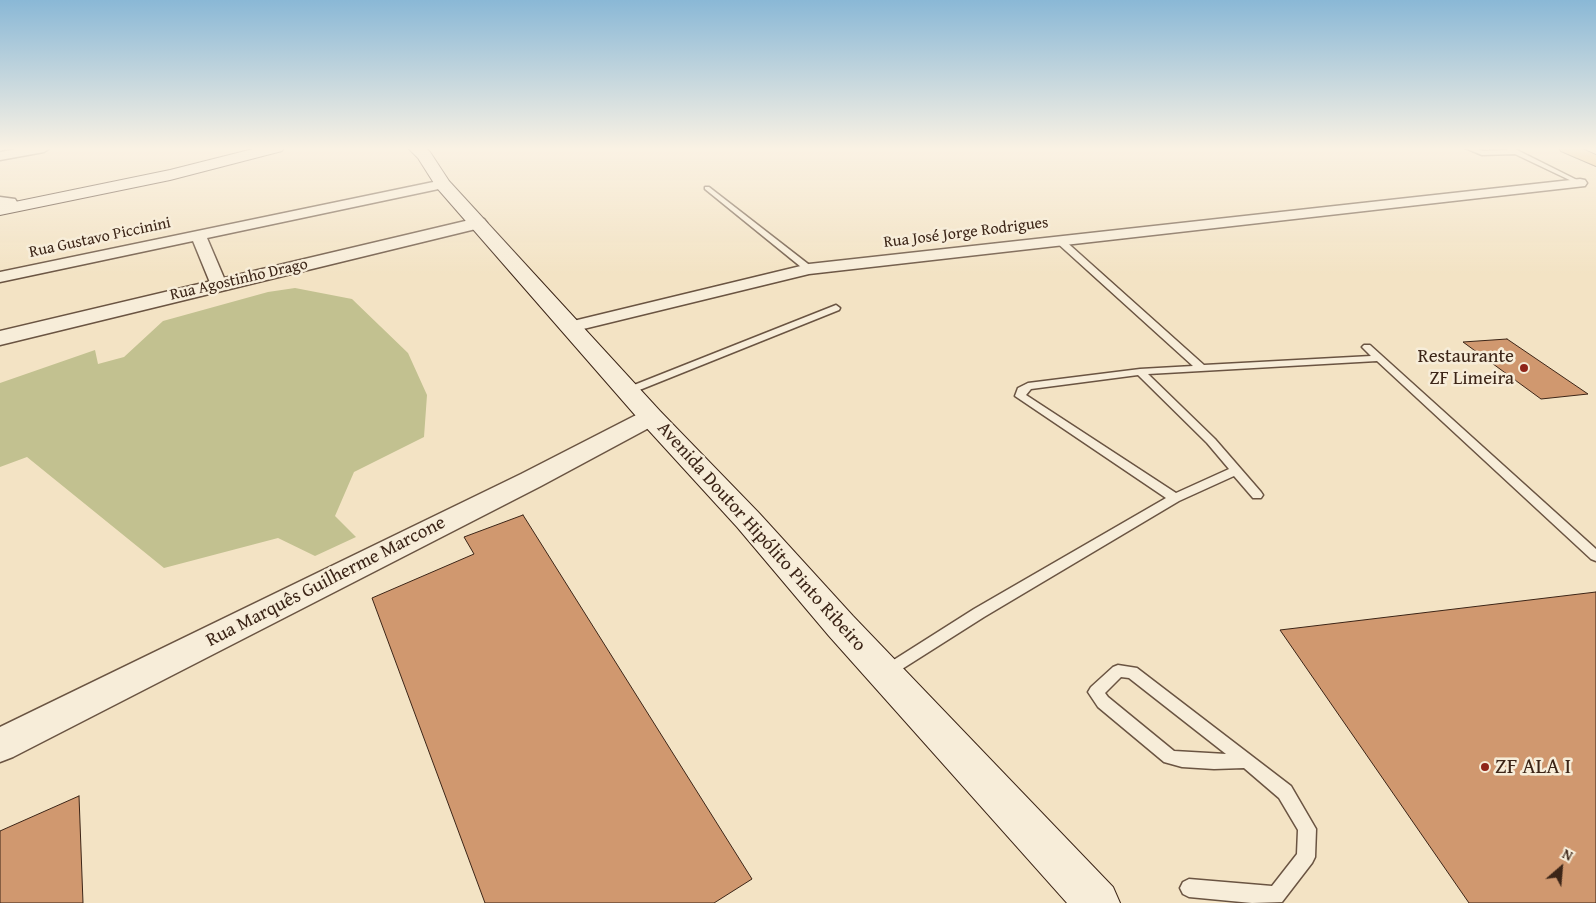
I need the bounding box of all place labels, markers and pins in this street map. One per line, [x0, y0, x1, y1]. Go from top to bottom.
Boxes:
place label: Restaurante ZF Limeira [1418, 346, 1514, 390]
marker: Restaurante ZF Limeira [1518, 362, 1530, 374]
place label: ZF ALA I [1495, 754, 1571, 780]
marker: ZF ALA I [1479, 761, 1491, 773]

